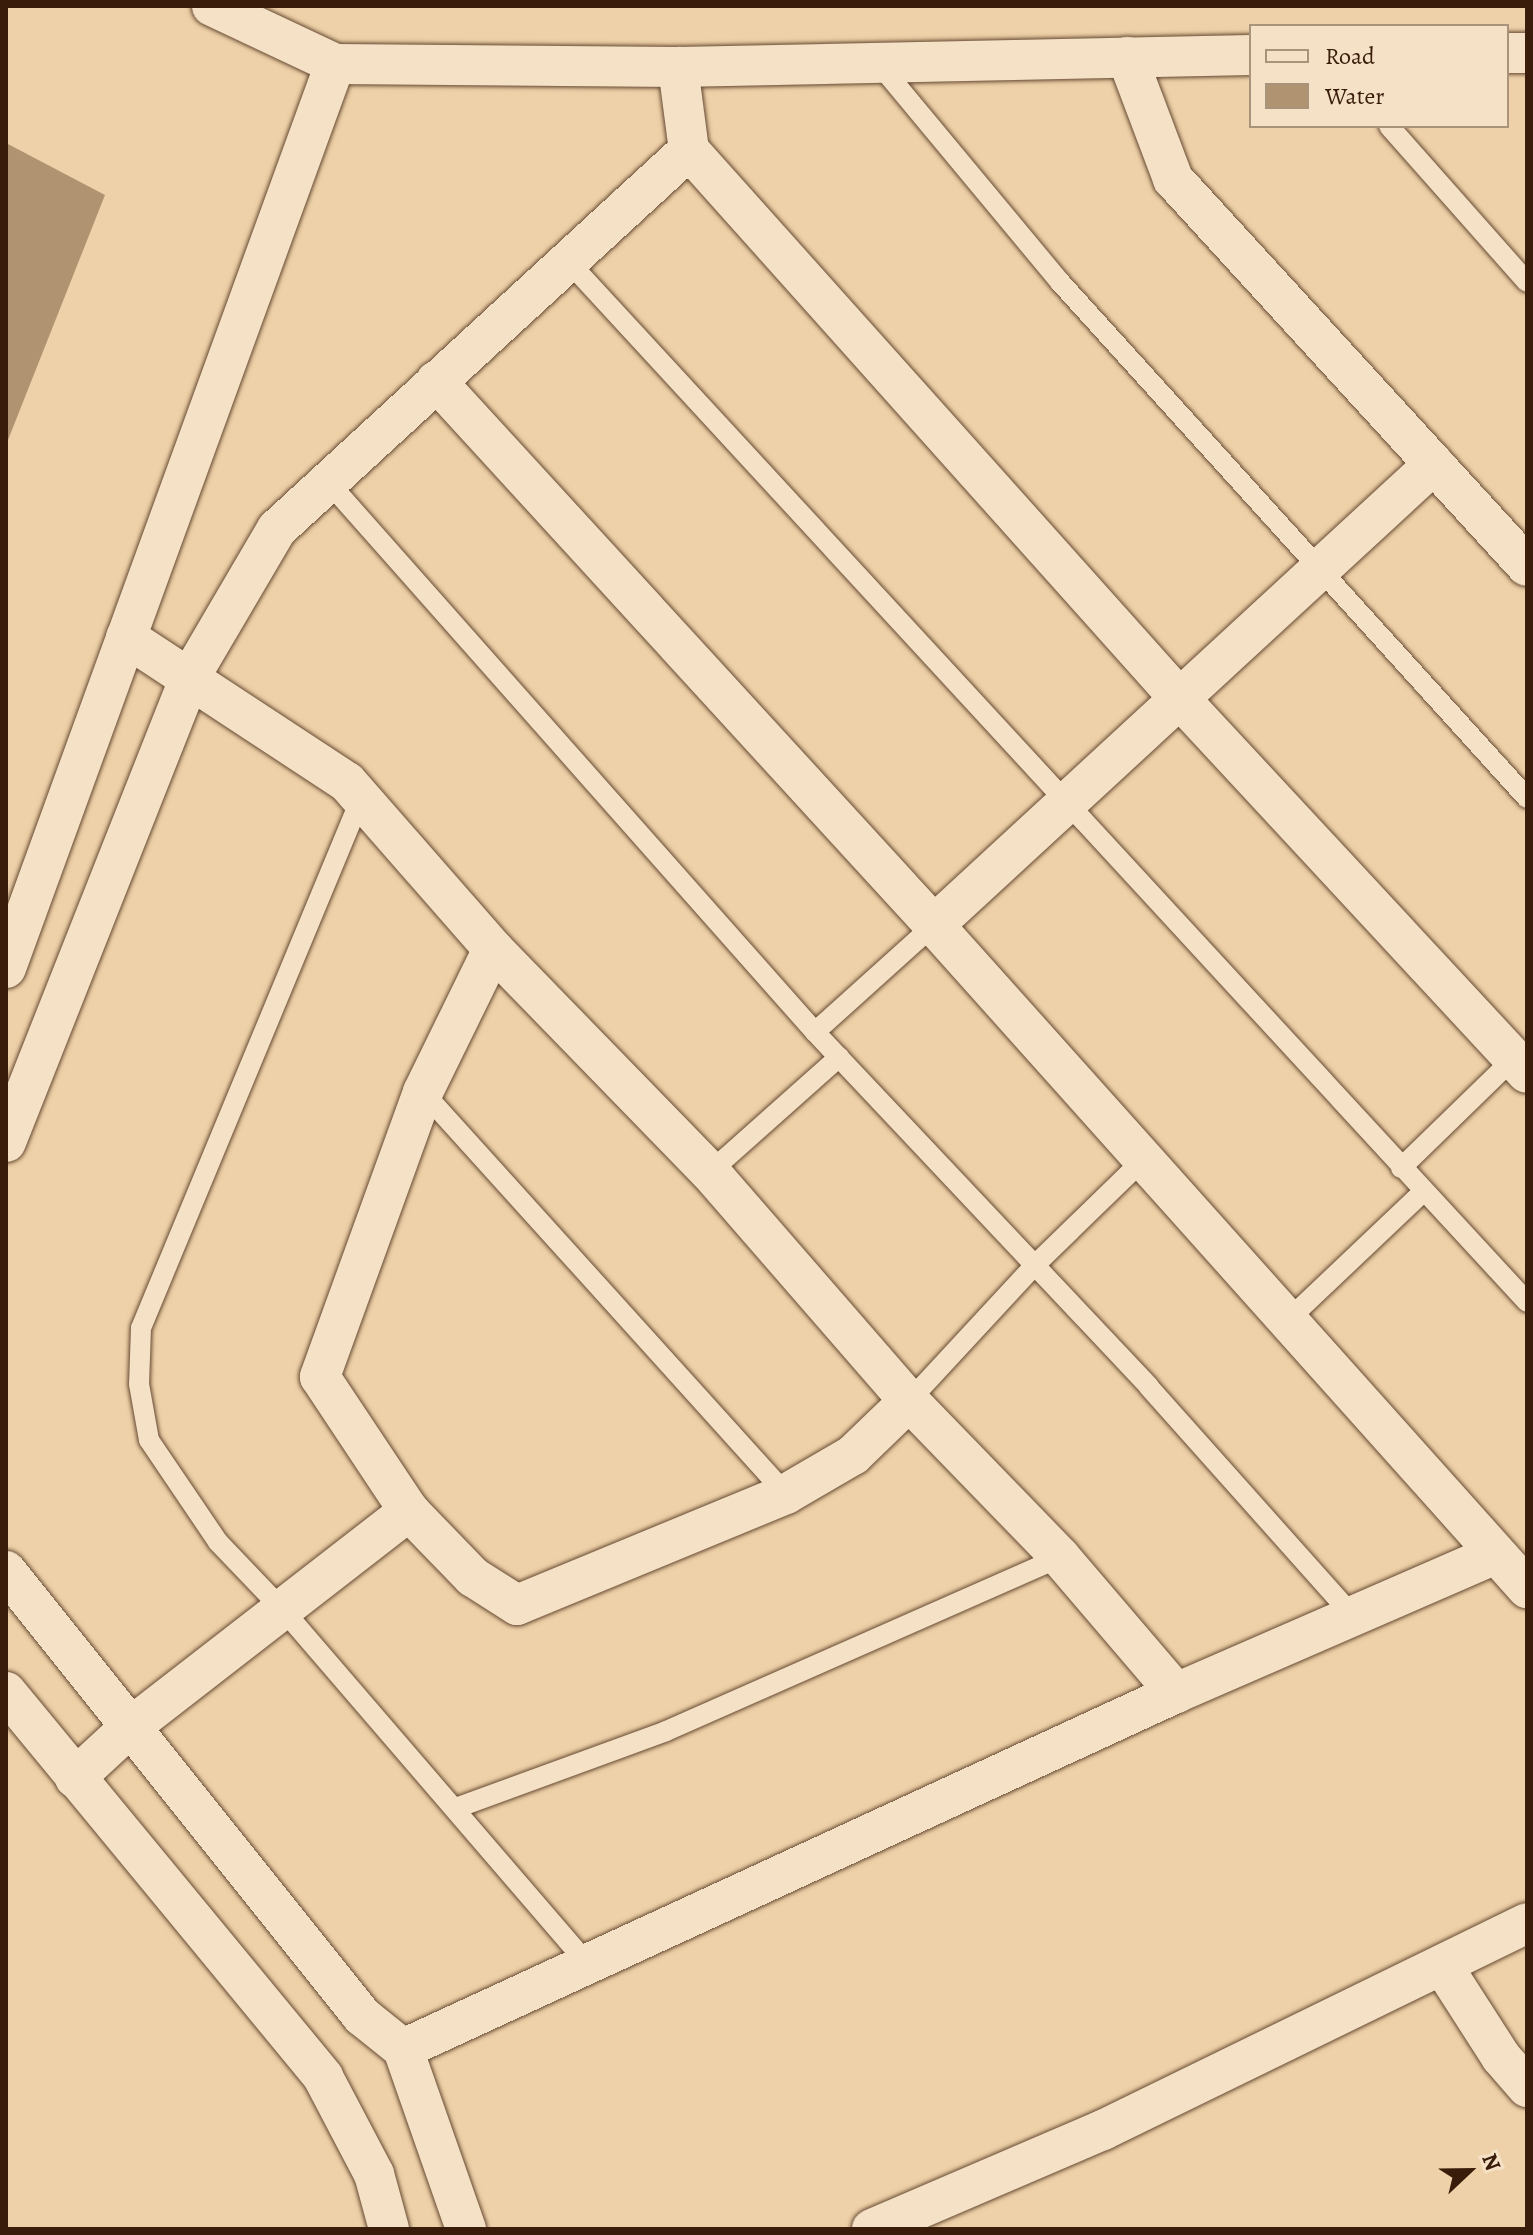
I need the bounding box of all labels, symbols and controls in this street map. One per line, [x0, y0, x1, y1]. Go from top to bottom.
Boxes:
legend [1249, 24, 1509, 128]
text: Road [1325, 40, 1375, 72]
text: Water [1325, 80, 1385, 112]
north arrow [1429, 2131, 1509, 2211]
text: N [1474, 2149, 1508, 2175]

